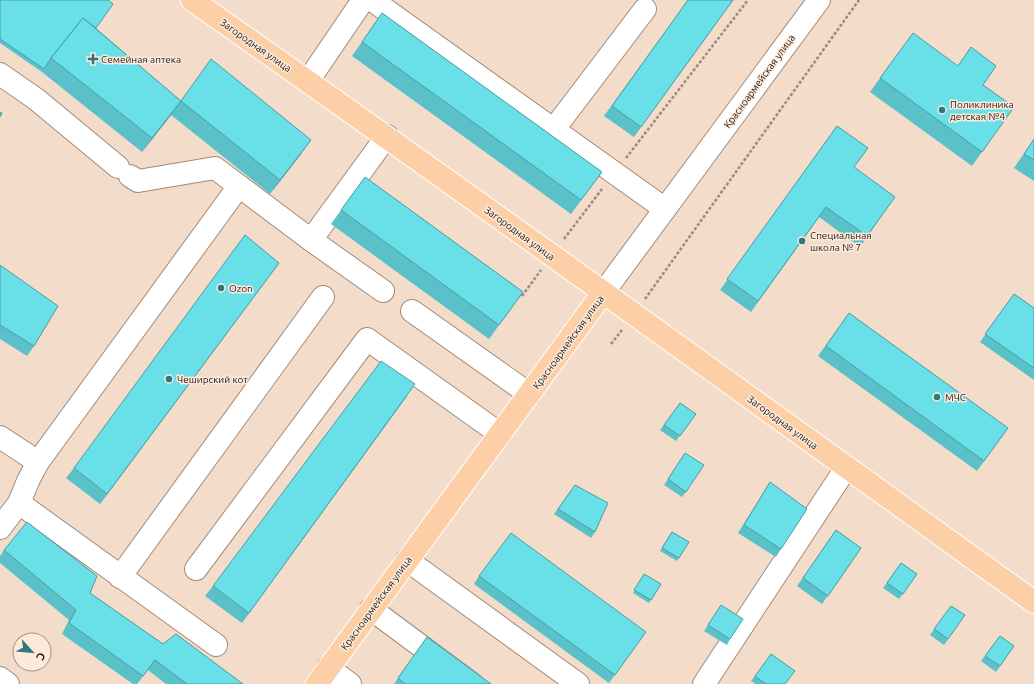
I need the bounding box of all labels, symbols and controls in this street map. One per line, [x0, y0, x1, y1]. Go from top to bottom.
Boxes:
street label: Загородная улица [218, 17, 293, 74]
street label: Красноармейская улица [722, 32, 797, 130]
marker: Семейная аптека [88, 54, 98, 64]
place label: Семейная аптека [101, 54, 181, 65]
place label: Поликлиника детская №4 [950, 99, 1014, 122]
marker: Поликлиника детская №4 [937, 105, 947, 115]
street label: Загородная улица [482, 204, 557, 263]
place label: Специальная школа № 7 [810, 230, 872, 253]
marker: Специальная школа № 7 [797, 236, 807, 246]
marker: Ozon [216, 283, 226, 293]
place label: Ozon [229, 283, 253, 294]
street label: Красноармейская улица [531, 293, 606, 391]
marker: Чеширский кот [164, 374, 174, 384]
place label: Чеширский кот [177, 374, 248, 385]
marker: МЧС [932, 392, 942, 402]
place label: МЧС [945, 392, 966, 403]
street label: Загородная улица [745, 393, 820, 452]
street label: Красноармейская улица [339, 554, 414, 652]
north arrow [12, 632, 52, 672]
text: С [34, 651, 48, 662]

